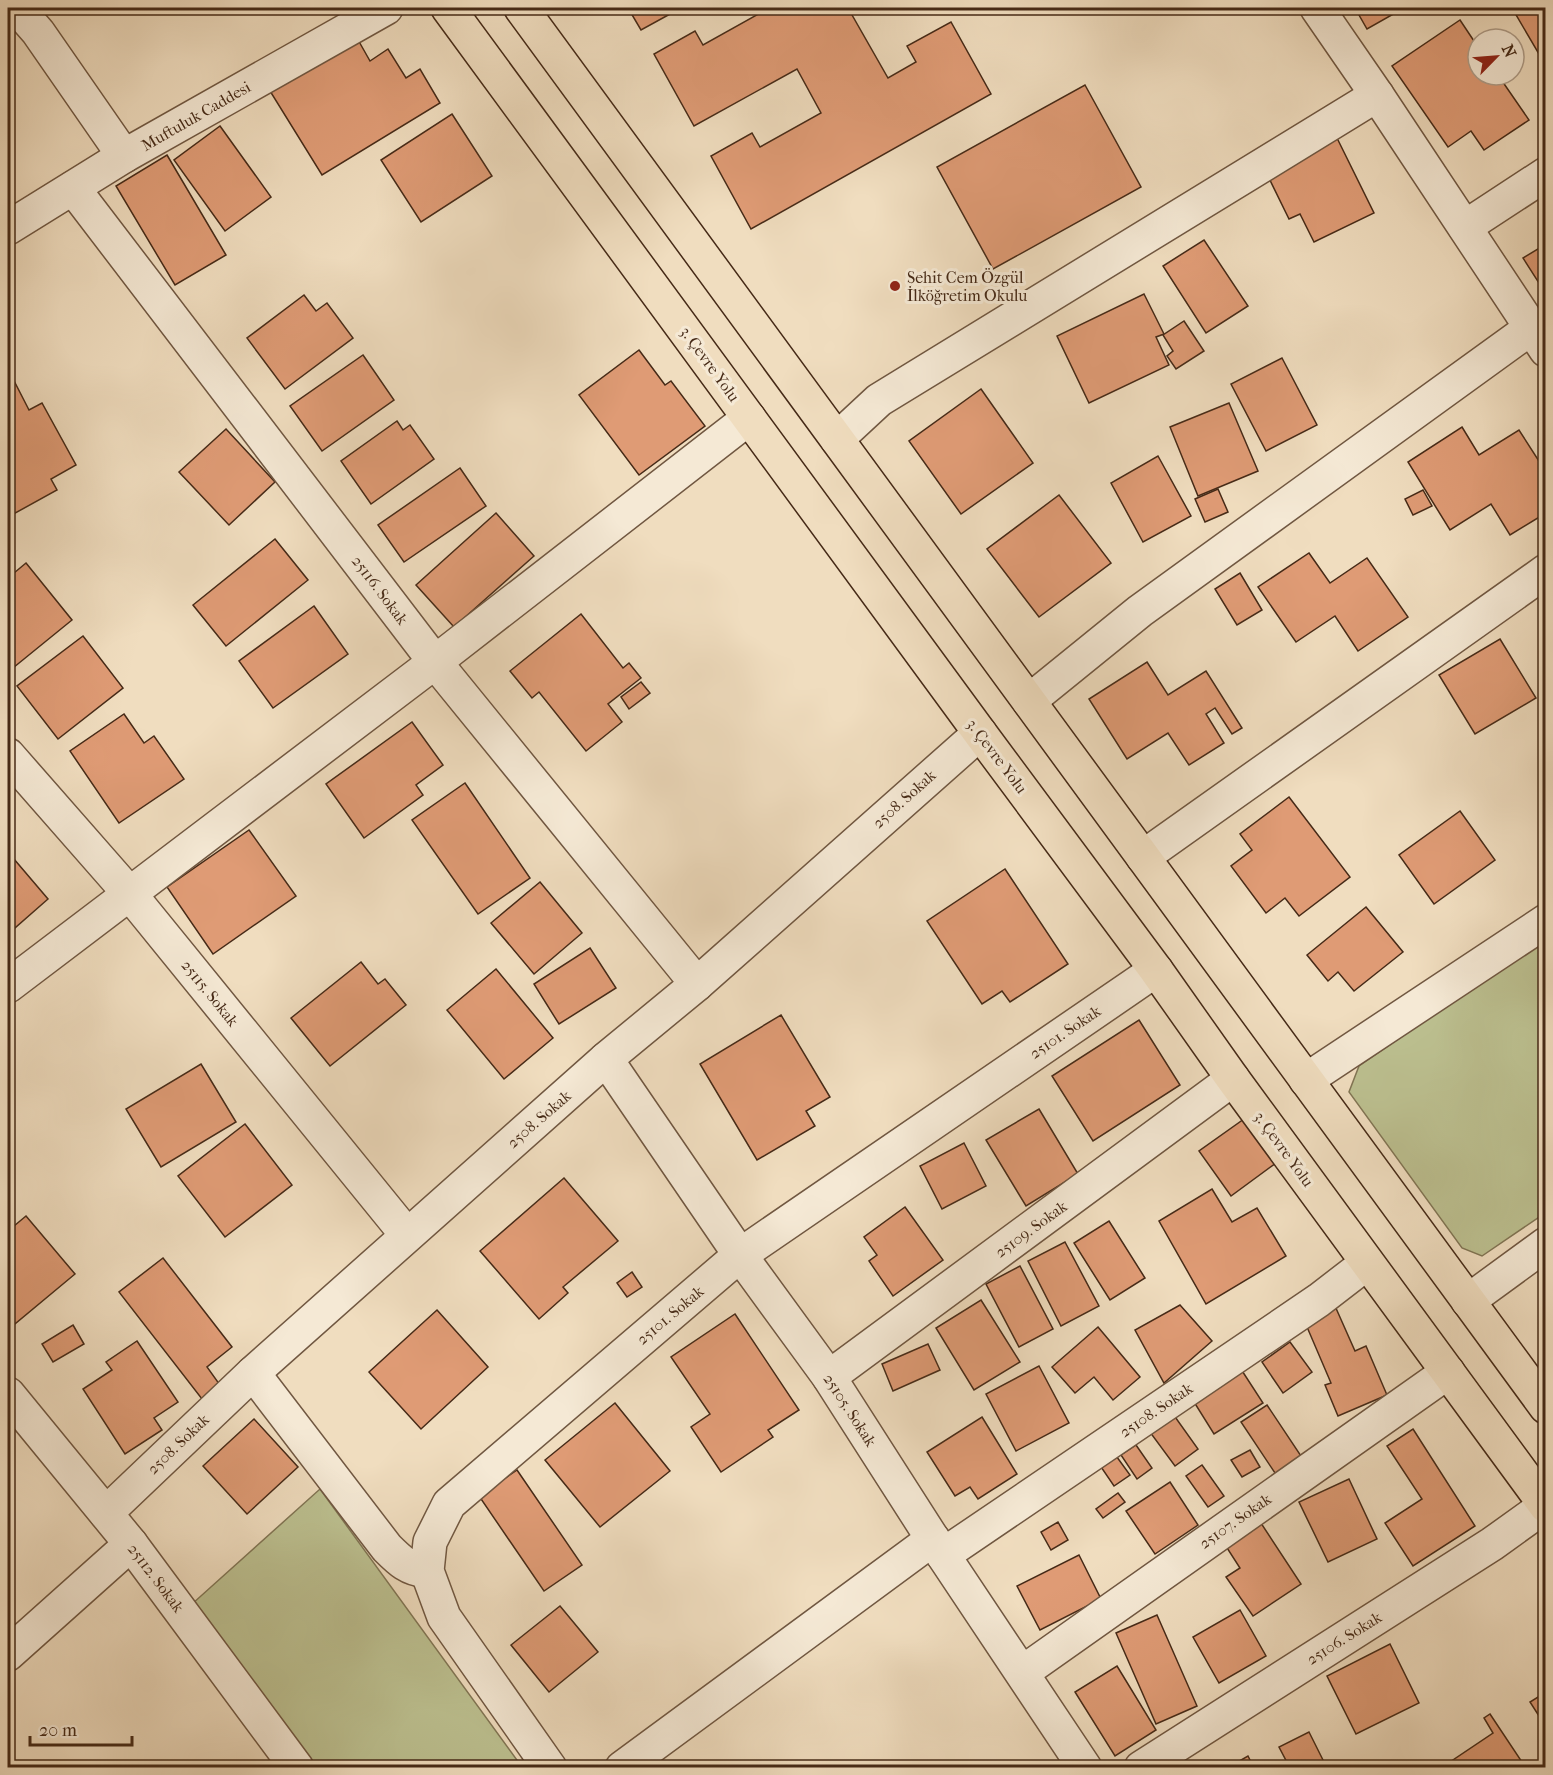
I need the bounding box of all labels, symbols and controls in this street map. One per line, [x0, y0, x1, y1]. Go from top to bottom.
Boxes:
north arrow [1466, 27, 1526, 87]
text: N [1498, 41, 1521, 61]
street label: Muftuluk Caddesi [138, 77, 254, 155]
place label: Şehit Cem Özgül İlköğretim Okulu [907, 268, 1027, 305]
marker: Şehit Cem Özgül İlköğretim Okulu [888, 279, 902, 293]
street label: 3. Çevre Yolu [676, 323, 744, 406]
street label: 25116. Sokak [348, 552, 413, 629]
street label: 3. Çevre Yolu [962, 715, 1031, 798]
street label: 2508. Sokak [868, 765, 940, 832]
street label: 25115. Sokak [177, 956, 243, 1031]
street label: 25101. Sokak [1026, 1001, 1105, 1063]
street label: 2508. Sokak [503, 1086, 575, 1152]
street label: 3. Çevre Yolu [1250, 1108, 1318, 1191]
street label: 25109. Sokak [991, 1196, 1071, 1262]
street label: 25101. Sokak [633, 1281, 708, 1349]
street label: 25105. Sokak [819, 1370, 881, 1451]
street label: 25108. Sokak [1116, 1378, 1197, 1441]
street label: 2508. Sokak [143, 1409, 213, 1478]
street label: 25107. Sokak [1195, 1489, 1275, 1553]
street label: 25112. Sokak [124, 1540, 189, 1617]
street label: 25106. Sokak [1303, 1607, 1386, 1669]
scale bar [30, 1709, 132, 1747]
text: 20 m [39, 1720, 77, 1741]

